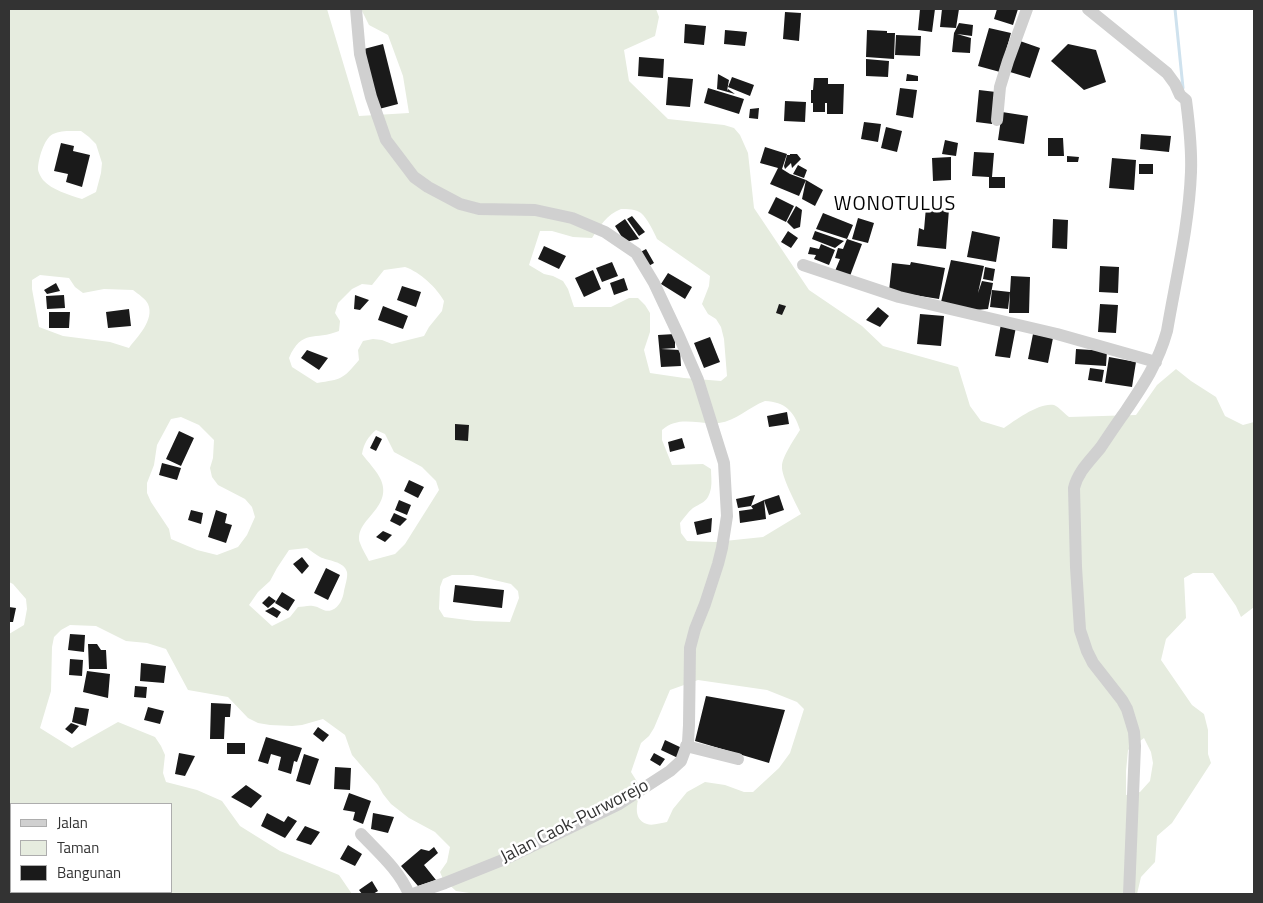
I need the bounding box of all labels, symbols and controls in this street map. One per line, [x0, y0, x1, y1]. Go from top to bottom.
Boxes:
district label: WONOTULUS [833, 193, 957, 217]
street label: Jalan Caok-Purworejo [497, 775, 653, 869]
legend [10, 803, 172, 893]
text: Jalan [57, 811, 88, 834]
text: Taman [57, 836, 99, 859]
text: Bangunan [57, 861, 121, 884]

